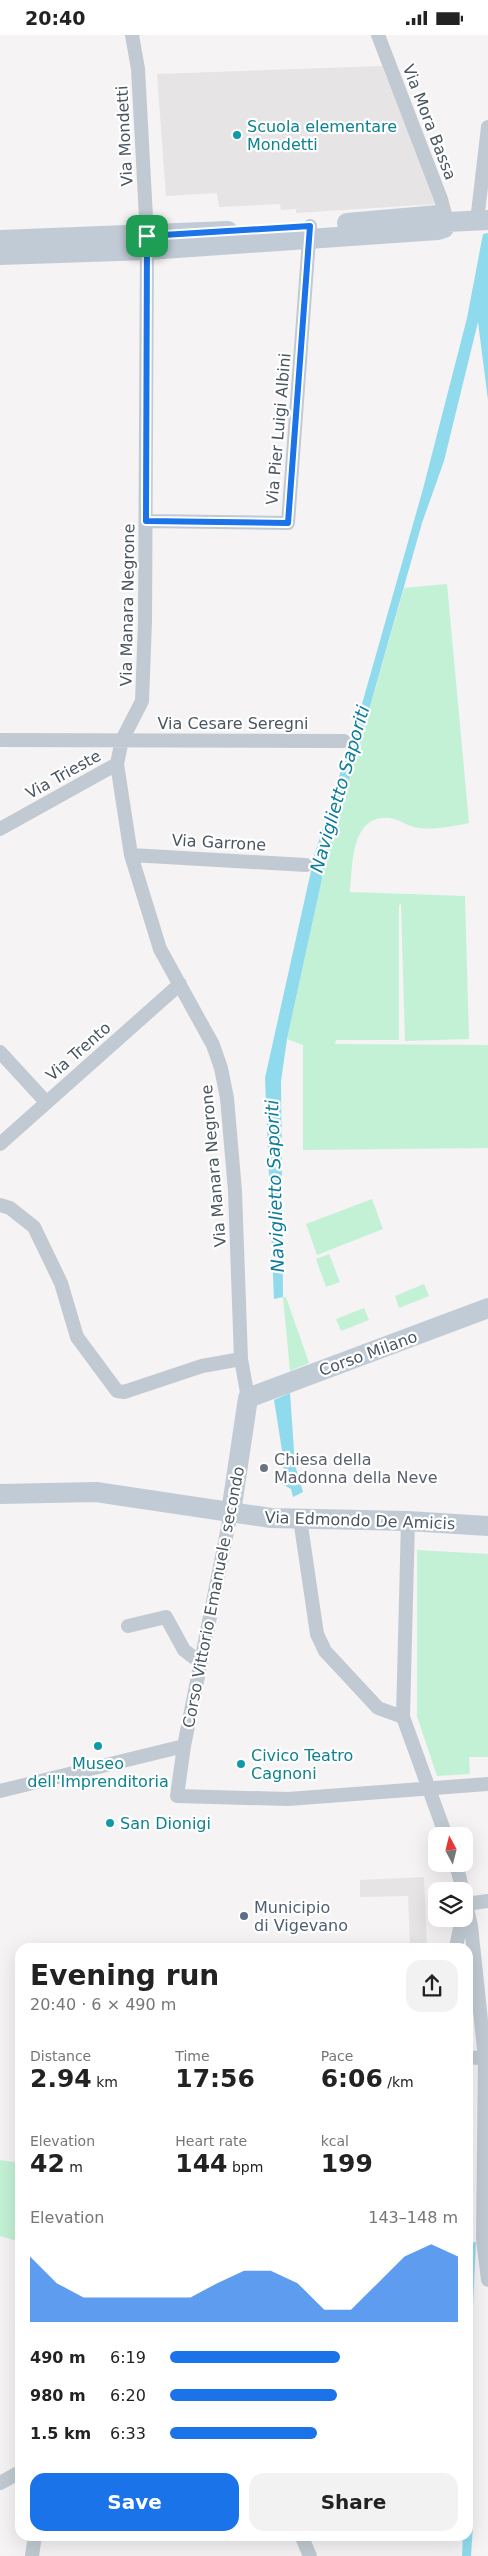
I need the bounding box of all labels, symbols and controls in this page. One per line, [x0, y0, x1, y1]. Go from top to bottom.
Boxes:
text: 20:40 [25, 7, 85, 29]
street label: Via Mora Bassa [399, 62, 460, 183]
street label: Via Mondetti [112, 85, 137, 187]
place label: Scuola elementare Mondetti [247, 117, 397, 154]
marker: Scuola elementare Mondetti [231, 129, 243, 141]
pin [126, 215, 168, 257]
icon: arrive [133, 222, 161, 250]
street label: Via Pier Luigi Albini [262, 352, 295, 506]
street label: Via Manara Negrone [117, 523, 138, 687]
water label: Naviglietto Saporiti [306, 703, 373, 875]
street label: Via Cesare Seregni [157, 714, 309, 733]
street label: Via Trieste [22, 746, 104, 803]
street label: Via Garrone [171, 831, 267, 854]
street label: Via Trento [42, 1018, 115, 1085]
street label: Via Manara Negrone [197, 1084, 230, 1248]
water label: Naviglietto Saporiti [261, 1099, 288, 1273]
street label: Corso Milano [316, 1327, 420, 1380]
place label: Chiesa della Madonna della Neve [274, 1450, 438, 1487]
marker: Chiesa della Madonna della Neve [258, 1462, 270, 1474]
street label: Corso Vittorio Emanuele secondo [179, 1465, 248, 1729]
street label: Via Edmondo De Amicis [264, 1508, 456, 1533]
marker: Museo dell'Imprenditoria [92, 1740, 104, 1752]
place label: Civico Teatro Cagnoni [251, 1746, 353, 1783]
place label: Museo dell'Imprenditoria [27, 1754, 169, 1791]
marker: Civico Teatro Cagnoni [235, 1758, 247, 1770]
place label: San Dionigi [120, 1814, 211, 1833]
marker: San Dionigi [104, 1817, 116, 1829]
north arrow [428, 1827, 472, 1873]
map controls [428, 1827, 473, 1927]
button: layers [428, 1882, 473, 1927]
place label: Municipio di Vigevano [254, 1898, 348, 1935]
marker: Municipio di Vigevano [238, 1910, 250, 1922]
text: Evening run [30, 1959, 219, 1992]
button: share [406, 1960, 458, 2012]
text: 20:40 · 6 × 490 m [30, 1995, 176, 2014]
text: Distance [30, 2048, 91, 2064]
text: Time [175, 2048, 210, 2064]
text: Pace [321, 2048, 353, 2064]
text: 2.94 [30, 2064, 92, 2093]
text: 17:56 [175, 2064, 255, 2093]
text: 6:06 [321, 2064, 383, 2093]
text: km [92, 2074, 118, 2090]
text: /km [383, 2074, 414, 2090]
text: Elevation [30, 2133, 95, 2149]
text: Heart rate [175, 2133, 247, 2149]
text: kcal [321, 2133, 349, 2149]
text: 42 [30, 2149, 65, 2178]
text: 144 [175, 2149, 228, 2178]
text: 199 [321, 2149, 373, 2178]
text: m [65, 2159, 83, 2175]
text: bpm [228, 2159, 263, 2175]
text: Elevation [30, 2208, 104, 2227]
text: 143–148 m [368, 2208, 458, 2227]
text: 490 m [30, 2348, 86, 2367]
text: 6:19 [110, 2348, 146, 2367]
text: 980 m [30, 2386, 86, 2405]
text: 6:20 [110, 2386, 146, 2405]
text: 1.5 km [30, 2424, 91, 2443]
text: 6:33 [110, 2424, 146, 2443]
button: Save [30, 2473, 239, 2531]
button: Share [249, 2473, 458, 2531]

